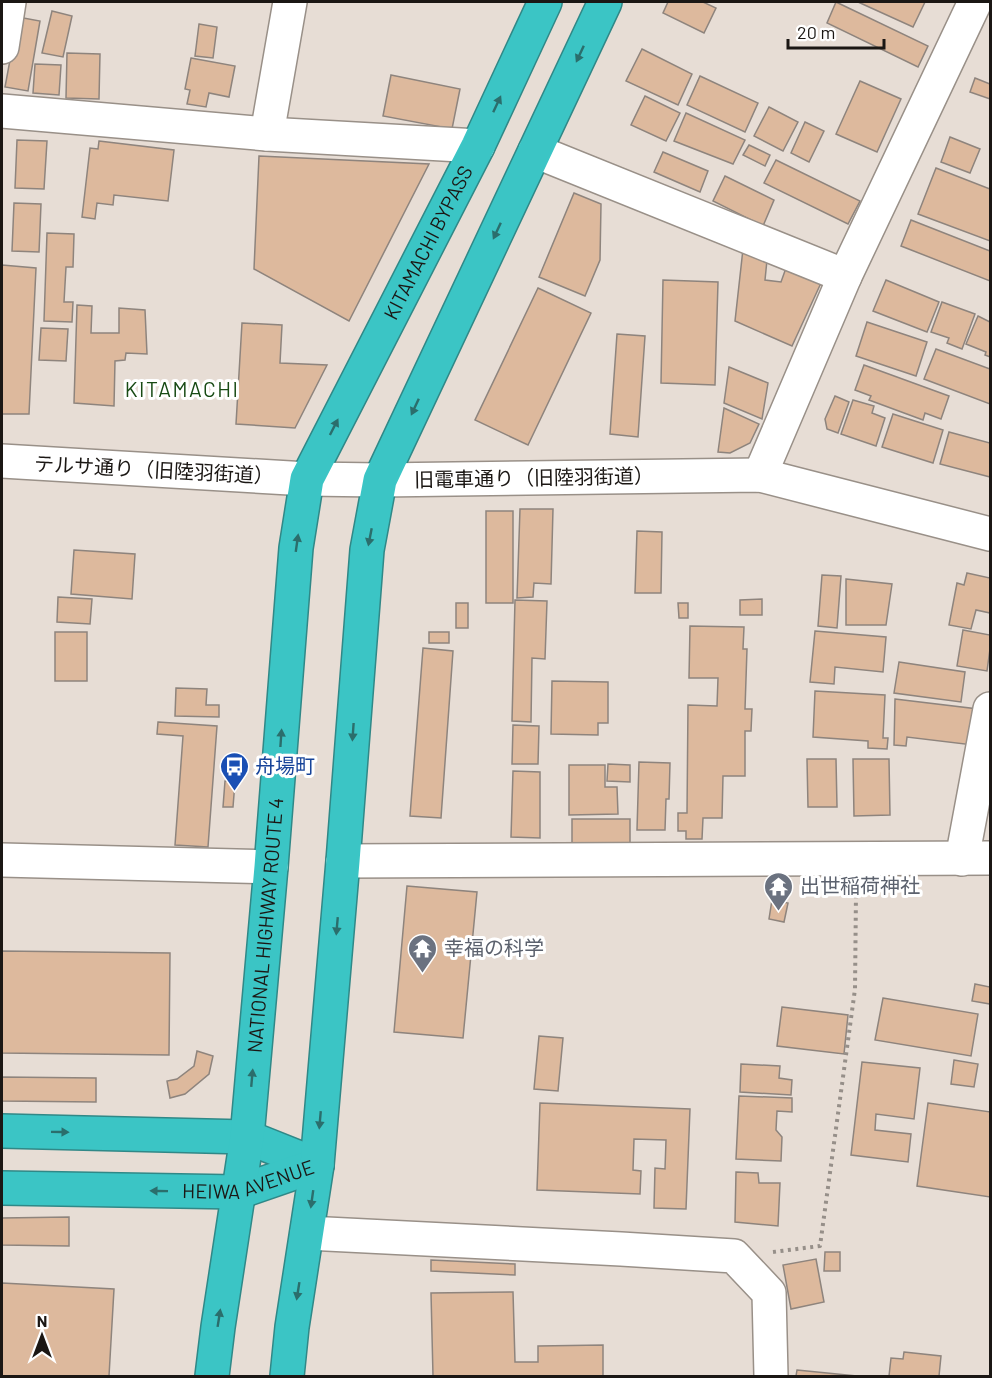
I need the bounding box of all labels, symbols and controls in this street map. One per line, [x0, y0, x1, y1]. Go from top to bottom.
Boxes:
scale bar [788, 12, 884, 50]
text: 20 m [797, 21, 835, 43]
one-way arrow [576, 46, 585, 63]
one-way arrow [493, 95, 502, 112]
street label: KITAMACHI BYPASS [378, 161, 477, 323]
one-way arrow [493, 222, 502, 239]
district label: KITAMACHI [125, 376, 239, 401]
one-way arrow [410, 399, 419, 416]
one-way arrow [329, 419, 338, 436]
street label: テルサ通り（旧陸羽街道） [34, 451, 275, 487]
street label: 旧電車通り（旧陸羽街道） [414, 463, 654, 491]
one-way arrow [365, 528, 374, 547]
one-way arrow [292, 534, 301, 553]
one-way arrow [348, 722, 358, 741]
one-way arrow [276, 728, 286, 747]
bus stop icon: 舟場町 [218, 750, 250, 792]
place label: 舟場町 [255, 753, 315, 777]
street label: NATIONAL HIGHWAY ROUTE 4 [242, 797, 287, 1054]
temple icon: 出世稲荷神社 [763, 870, 795, 912]
place label: 出世稲荷神社 [800, 873, 920, 897]
one-way arrow [333, 917, 342, 936]
temple icon: 幸福の科学 [407, 932, 439, 974]
place label: 幸福の科学 [444, 935, 544, 959]
one-way arrow [247, 1069, 257, 1088]
one-way arrow [316, 1111, 325, 1130]
one-way arrow [50, 1127, 69, 1137]
street label: HEIWA AVENUE [182, 1154, 317, 1203]
one-way arrow [150, 1186, 169, 1195]
one-way arrow [307, 1190, 316, 1209]
one-way arrow [293, 1282, 302, 1301]
north arrow [12, 1306, 72, 1366]
one-way arrow [215, 1309, 224, 1328]
text: N [37, 1311, 47, 1330]

